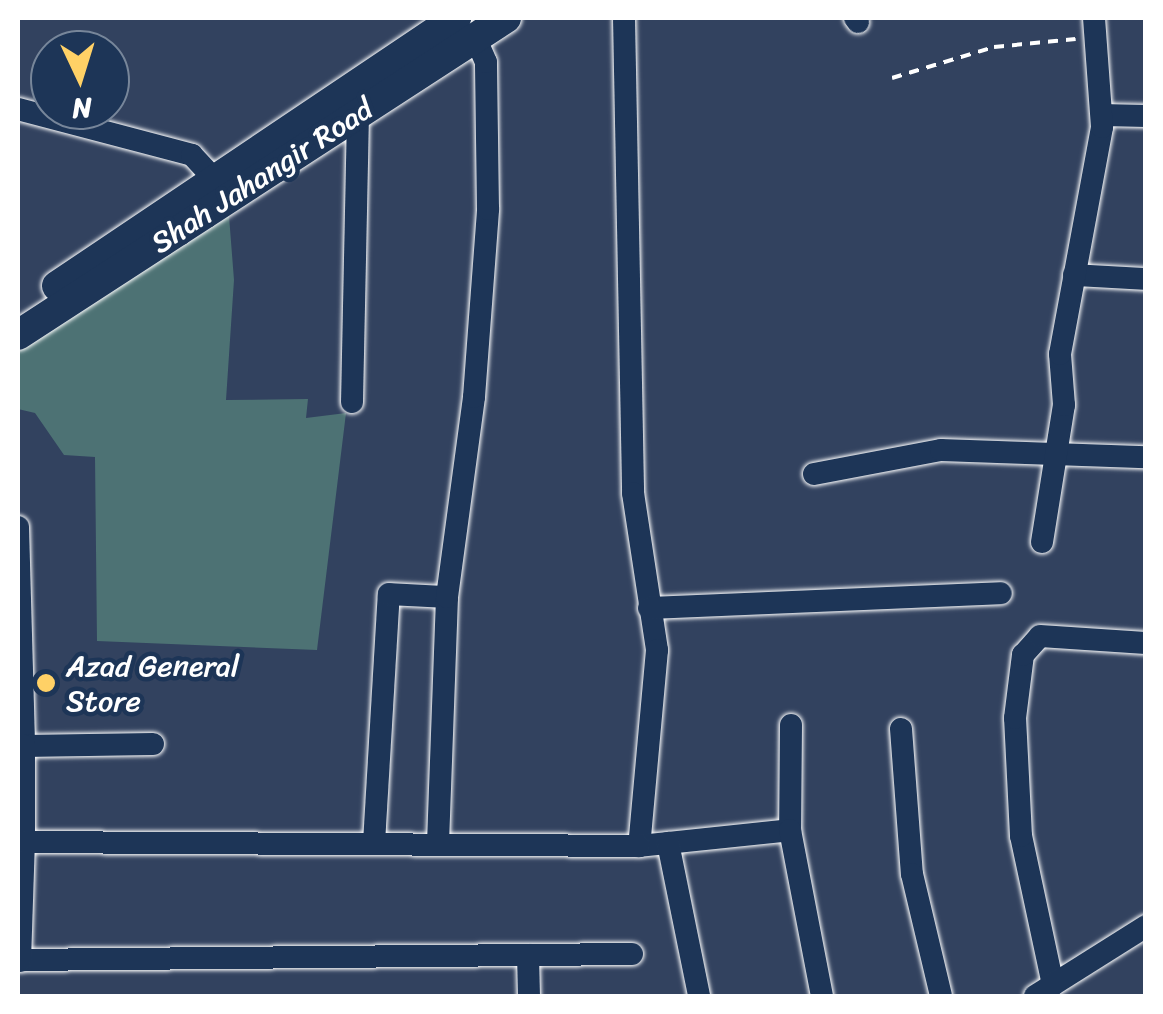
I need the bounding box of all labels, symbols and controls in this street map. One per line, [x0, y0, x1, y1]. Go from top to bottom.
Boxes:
north arrow [30, 30, 130, 130]
text: N [71, 83, 93, 134]
street label: Shah Jahangir Road [144, 91, 380, 261]
place label: Azad General Store [66, 648, 240, 718]
marker: Azad General Store [35, 672, 57, 694]

